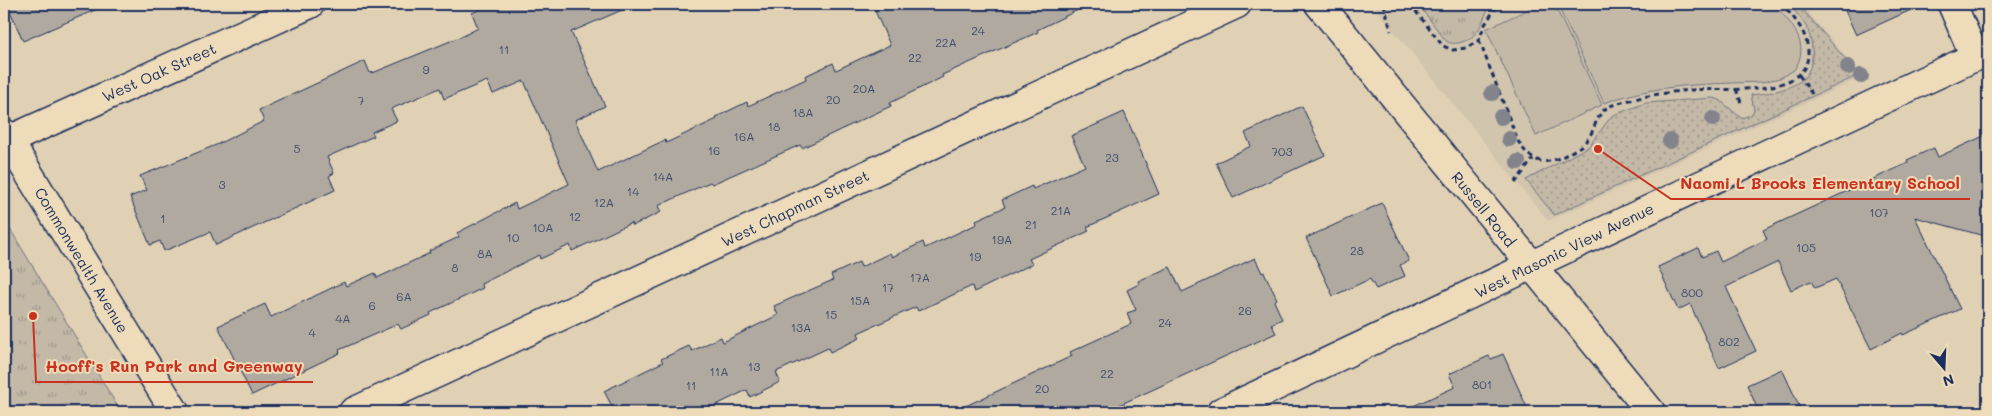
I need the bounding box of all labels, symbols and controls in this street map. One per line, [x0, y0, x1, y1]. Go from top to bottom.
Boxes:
house number: 24 [971, 22, 985, 38]
house number: 22A [935, 34, 957, 50]
street label: West Oak Street [99, 38, 219, 106]
house number: 11 [499, 41, 509, 57]
house number: 22 [908, 49, 922, 65]
house number: 9 [422, 61, 430, 77]
house number: 20A [853, 80, 875, 96]
house number: 20 [826, 91, 841, 107]
house number: 7 [358, 92, 365, 108]
house number: 18A [793, 104, 813, 120]
house number: 18 [768, 118, 780, 134]
house number: 16A [734, 128, 754, 144]
house number: 5 [294, 140, 301, 156]
house number: 16 [708, 142, 720, 158]
house number: 703 [1271, 143, 1293, 159]
house number: 23 [1105, 149, 1119, 165]
street label: West Chapman Street [718, 165, 872, 251]
street label: Russell Road [1447, 167, 1521, 251]
house number: 14A [653, 168, 673, 184]
callout: Naomi L Brooks Elementary School [1671, 168, 1970, 199]
text: Naomi L Brooks Elementary School [1680, 172, 1960, 193]
house number: 3 [218, 176, 226, 192]
street label: Commonwealth Avenue [31, 183, 133, 337]
house number: 14 [627, 183, 639, 199]
house number: 12A [594, 194, 614, 210]
street label: West Masonic View Avenue [1471, 198, 1657, 302]
house number: 21A [1051, 202, 1071, 218]
house number: 107 [1869, 204, 1889, 220]
house number: 12 [569, 208, 581, 224]
house number: 1 [160, 210, 166, 226]
house number: 21 [1025, 216, 1037, 232]
house number: 10A [532, 219, 554, 235]
house number: 10 [507, 229, 520, 245]
house number: 19A [992, 231, 1012, 247]
house number: 105 [1796, 239, 1816, 255]
house number: 28 [1350, 242, 1364, 258]
house number: 8A [477, 245, 493, 261]
house number: 19 [969, 248, 981, 264]
house number: 8 [451, 259, 459, 275]
house number: 17A [910, 269, 930, 285]
house number: 17 [882, 279, 894, 295]
house number: 800 [1681, 284, 1704, 300]
house number: 6A [396, 288, 412, 304]
house number: 15A [850, 292, 870, 308]
house number: 6 [368, 297, 376, 313]
house number: 26 [1238, 302, 1252, 318]
house number: 15 [825, 306, 837, 322]
house number: 4A [335, 310, 351, 326]
house number: 24 [1158, 314, 1172, 330]
house number: 13A [791, 319, 811, 335]
house number: 4 [308, 324, 316, 340]
house number: 802 [1718, 333, 1740, 349]
north arrow [1920, 344, 1970, 394]
callout: Hooff's Run Park and Greenway [36, 351, 313, 382]
text: Hooff's Run Park and Greenway [45, 355, 303, 376]
house number: 13 [748, 358, 760, 374]
house number: 11A [709, 363, 729, 379]
house number: 22 [1100, 365, 1114, 381]
text: N [1940, 370, 1957, 391]
house number: 801 [1472, 376, 1492, 392]
house number: 11 [686, 377, 696, 393]
house number: 20 [1035, 380, 1050, 396]

